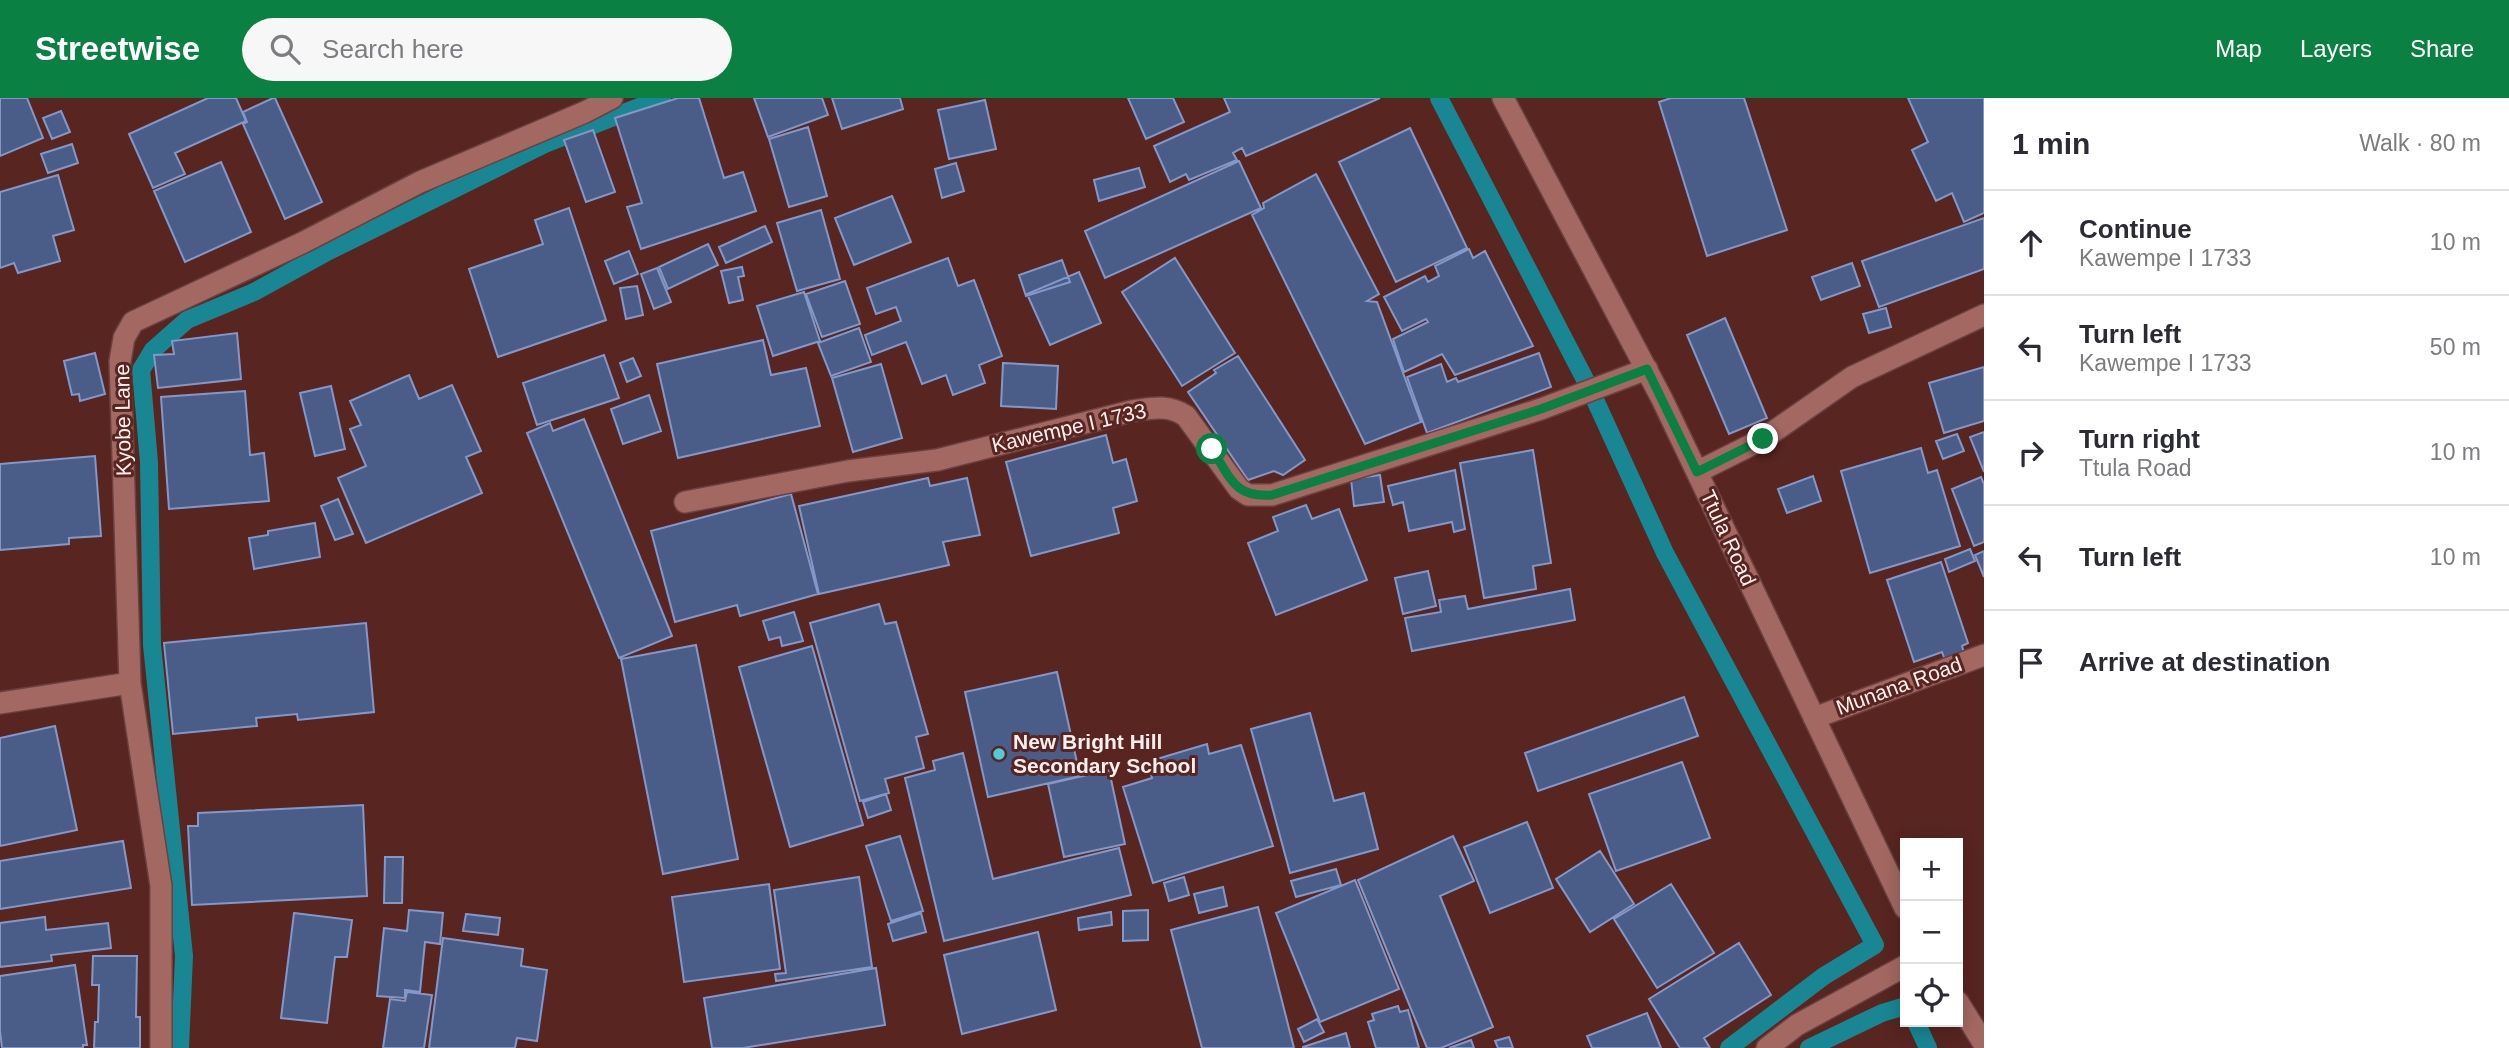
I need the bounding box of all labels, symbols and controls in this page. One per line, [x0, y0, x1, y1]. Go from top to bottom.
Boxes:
search box [242, 18, 732, 81]
text: Streetwise [35, 30, 200, 67]
icon: search [266, 30, 304, 68]
text: Search here [322, 34, 464, 64]
text: Map [2215, 35, 2262, 62]
text: Layers [2300, 35, 2372, 62]
text: Share [2410, 35, 2474, 62]
text: 1 min [2012, 127, 2090, 160]
text: Walk · 80 m [2359, 130, 2481, 156]
text: Continue [2079, 214, 2192, 244]
icon: ahead [2012, 224, 2050, 262]
text: 10 m [2430, 229, 2481, 255]
text: Kawempe I 1733 [2079, 245, 2252, 271]
text: Turn left [2079, 319, 2181, 349]
icon: left [2012, 329, 2050, 367]
text: 50 m [2430, 334, 2481, 360]
text: Kawempe I 1733 [2079, 350, 2252, 376]
street label: Kyobe Lane [110, 364, 135, 476]
street label: Kawempe I 1733 [990, 399, 1148, 456]
route end [1747, 423, 1778, 454]
text: Turn right [2079, 424, 2200, 454]
route start [1196, 433, 1227, 464]
icon: right [2012, 434, 2050, 472]
text: 10 m [2430, 439, 2481, 465]
text: Ttula Road [2079, 455, 2192, 481]
street label: Ttula Road [1696, 486, 1761, 589]
icon: left [2012, 539, 2050, 577]
text: Turn left [2079, 542, 2181, 572]
text: 10 m [2430, 544, 2481, 570]
icon: arrive [2012, 644, 2050, 682]
text: Arrive at destination [2079, 647, 2330, 677]
street label: Munana Road [1833, 652, 1965, 719]
place label: New Bright Hill Secondary School [1013, 730, 1196, 777]
marker: New Bright Hill Secondary School [991, 746, 1007, 762]
map controls [1900, 838, 1963, 1027]
button: + [1900, 838, 1963, 901]
button: − [1900, 901, 1963, 964]
button: locate [1900, 964, 1963, 1027]

